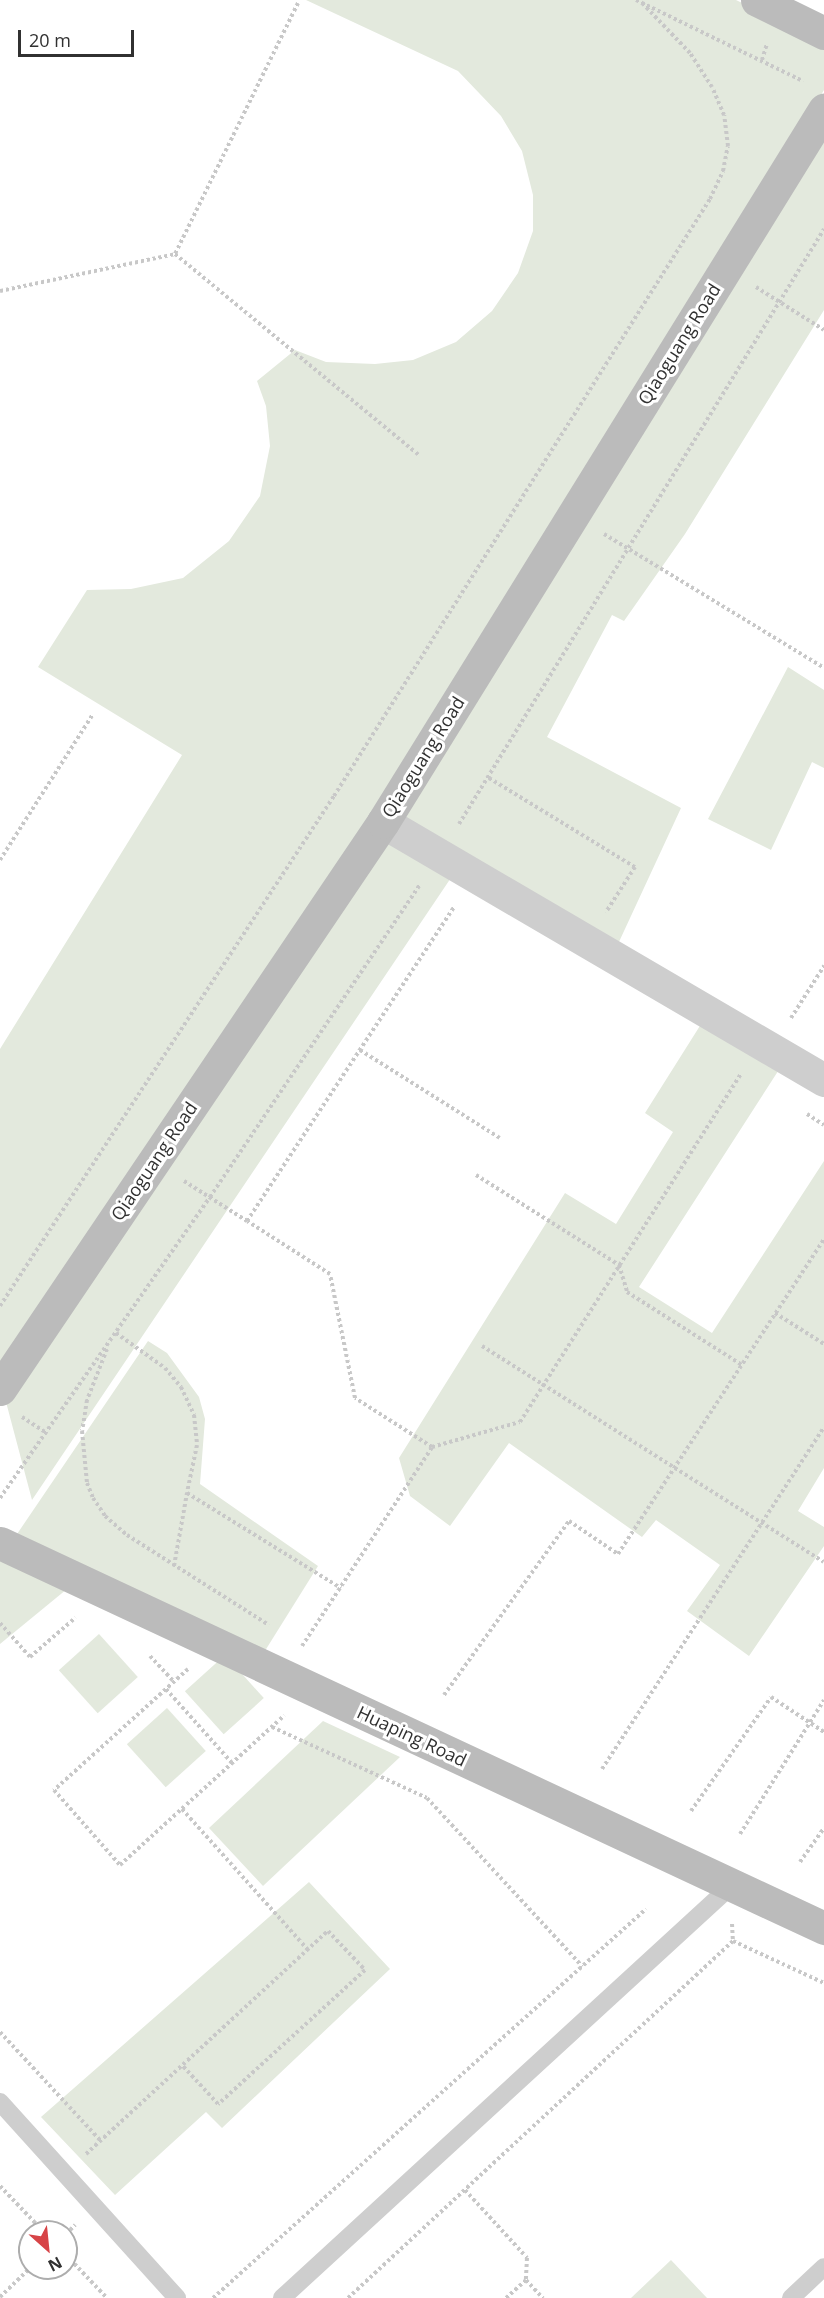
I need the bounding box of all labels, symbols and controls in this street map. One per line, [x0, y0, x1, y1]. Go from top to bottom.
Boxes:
scale bar [21, 18, 136, 56]
text: 20 m [29, 28, 71, 52]
street label: Qiaoguang Road [633, 279, 725, 409]
street label: Qiaoguang Road [377, 692, 469, 822]
street label: Qiaoguang Road [106, 1097, 202, 1225]
street label: Huaping Road [354, 1701, 470, 1771]
north arrow [18, 2220, 78, 2280]
text: N [44, 2251, 66, 2277]

